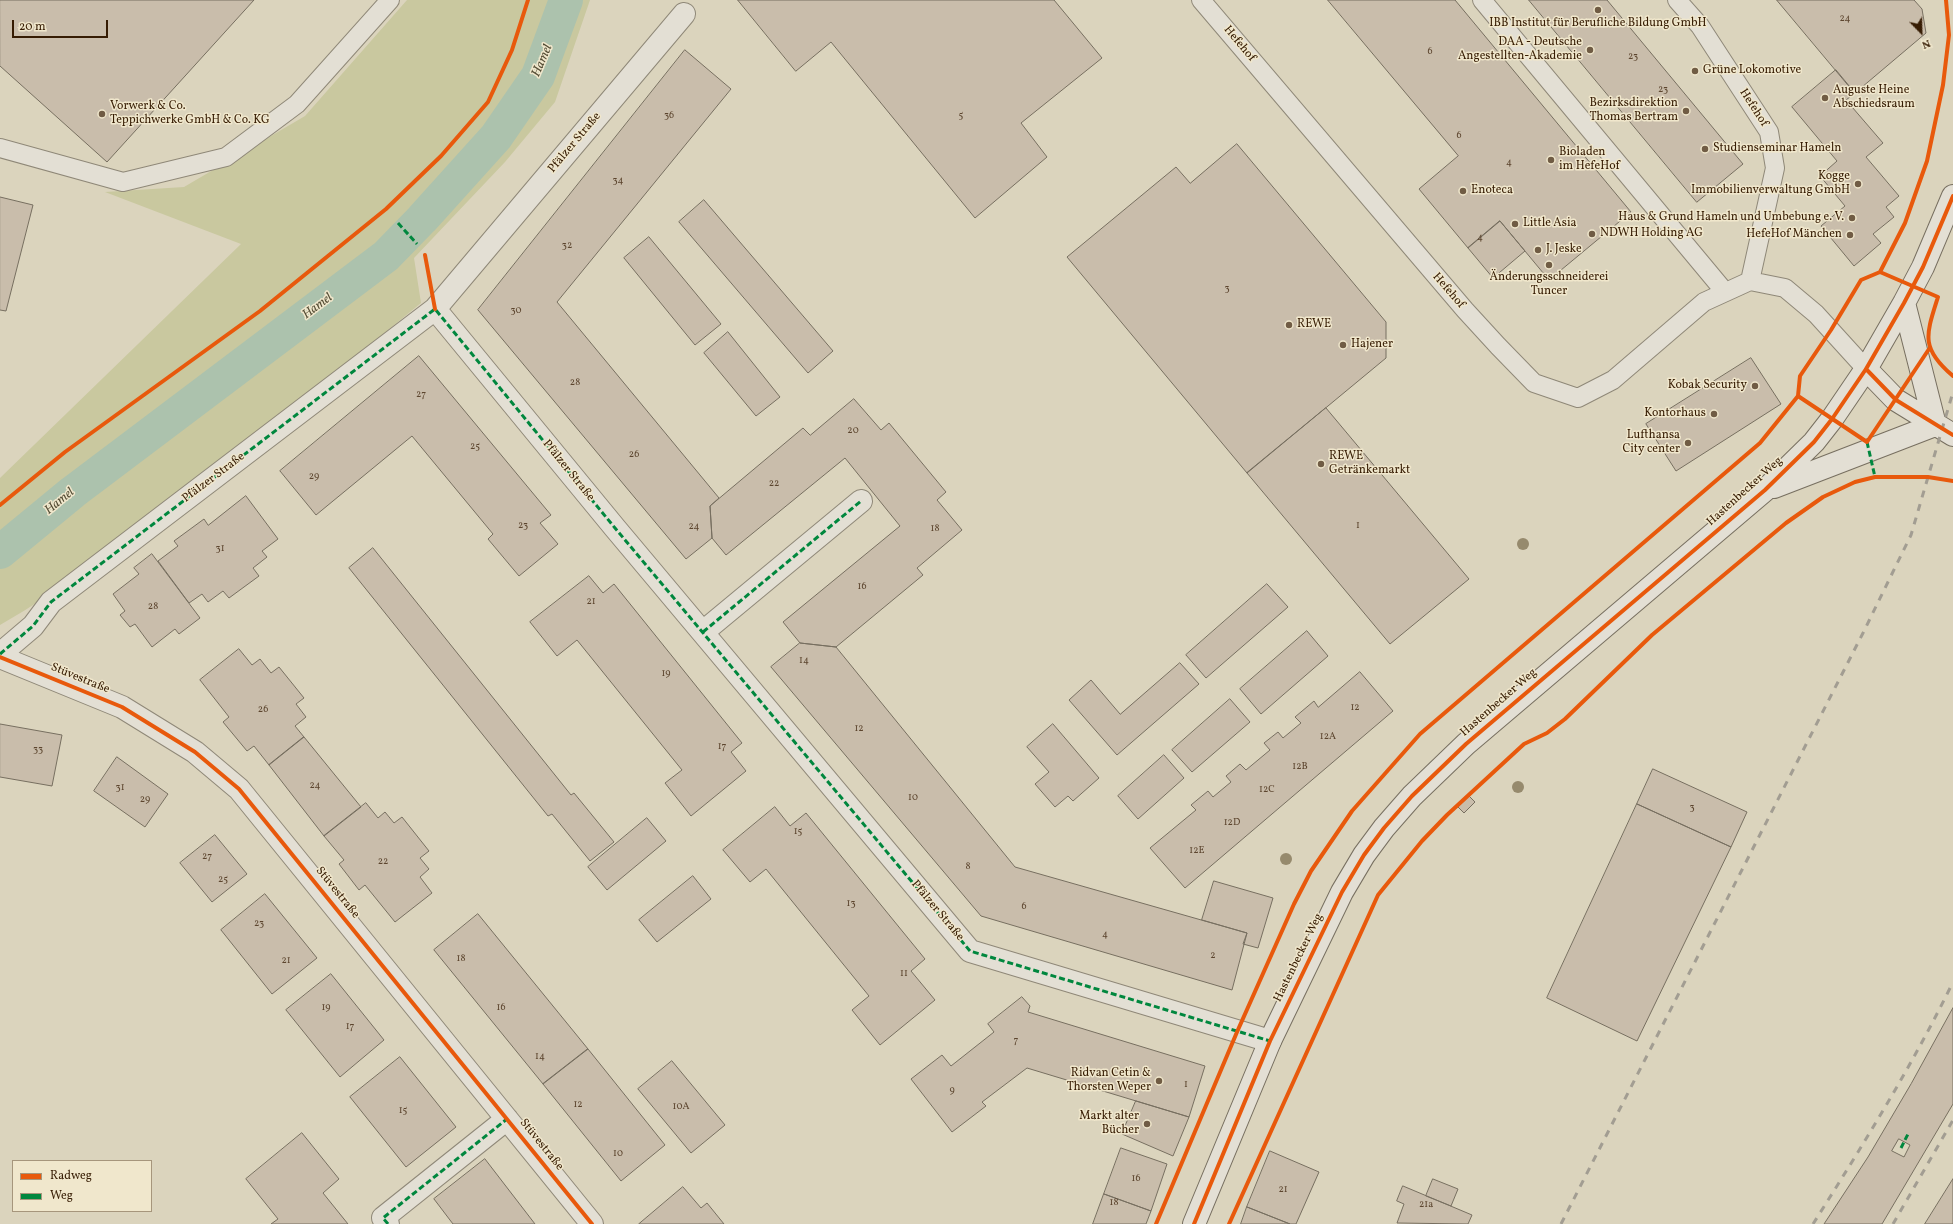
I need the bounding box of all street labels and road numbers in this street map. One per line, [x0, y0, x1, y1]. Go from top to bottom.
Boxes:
street label: Hefehof [1220, 23, 1258, 65]
street label: Hefehof [1735, 86, 1771, 130]
street label: Pfälzer Straße [545, 110, 605, 176]
street label: Hefehof [1429, 270, 1467, 312]
street label: Pfälzer Straße [539, 437, 597, 505]
street label: Pfälzer Straße [180, 450, 248, 506]
street label: Hastenbecker Weg [1704, 454, 1786, 530]
street label: Stüvestraße [48, 661, 112, 697]
street label: Hastenbecker Weg [1458, 666, 1540, 740]
street label: Stüvestraße [312, 864, 362, 922]
street label: Pfälzer Straße [907, 878, 967, 944]
street label: Hastenbecker Weg [1271, 911, 1327, 1005]
street label: Stüvestraße [516, 1116, 566, 1174]

